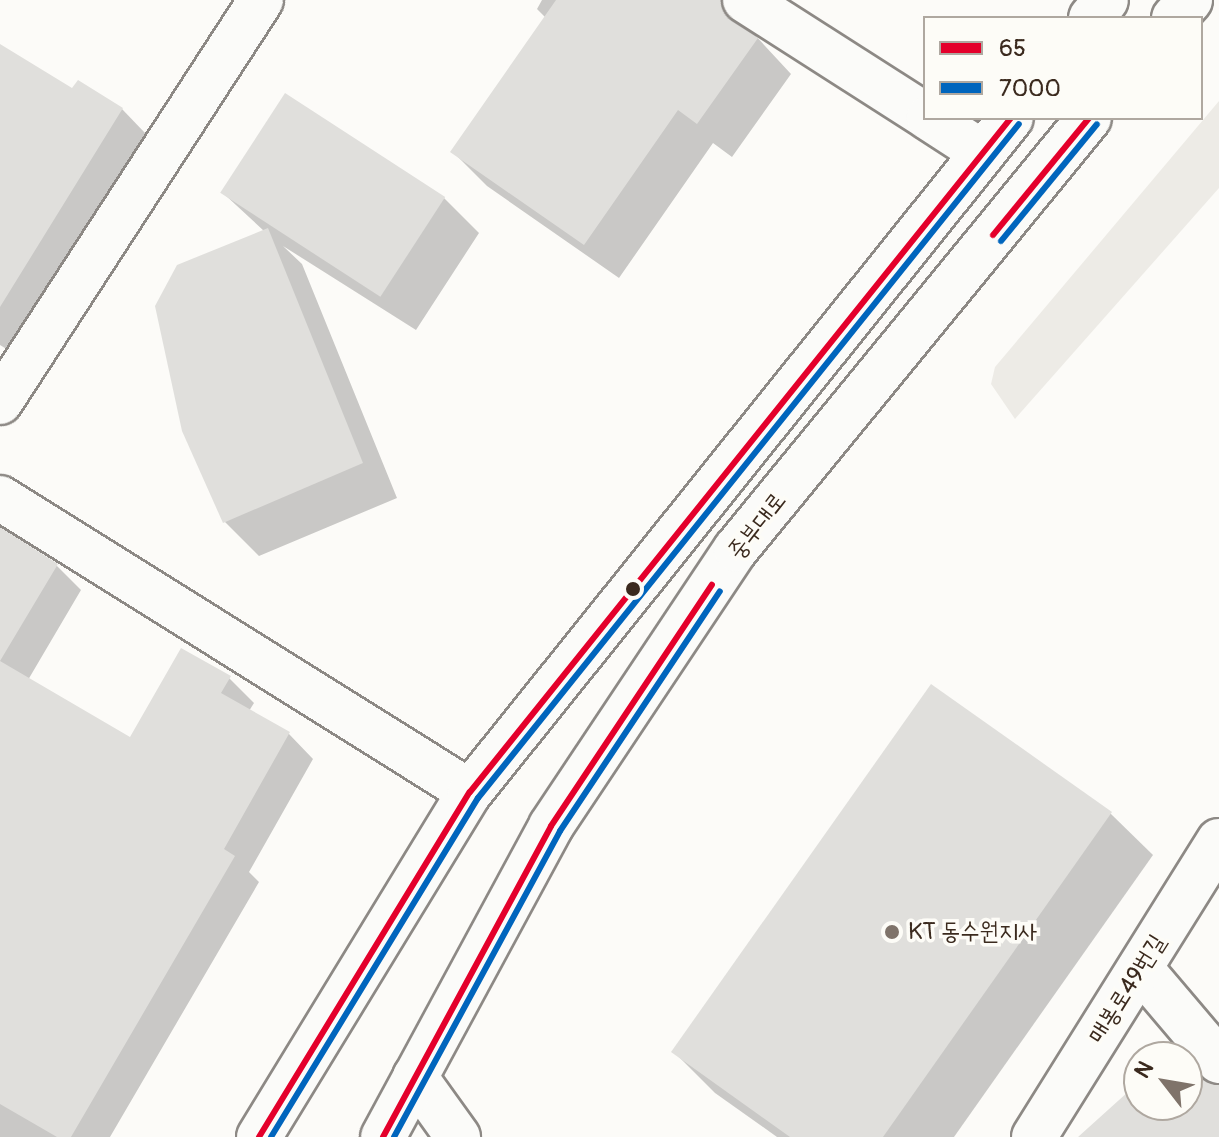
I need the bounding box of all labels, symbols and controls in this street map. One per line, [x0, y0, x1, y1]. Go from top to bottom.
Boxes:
legend [923, 16, 1203, 120]
text: 65 [999, 34, 1026, 63]
text: 7000 [999, 74, 1061, 103]
street label: 중부대로 [722, 487, 792, 565]
unlabelled marker [625, 581, 641, 597]
place label: KT 동수원지사 [908, 918, 1038, 946]
marker: KT 동수원지사 [883, 923, 901, 941]
street label: 매봉로49번길 [1082, 929, 1172, 1049]
north arrow [1123, 1041, 1203, 1121]
text: N [1128, 1056, 1160, 1083]

